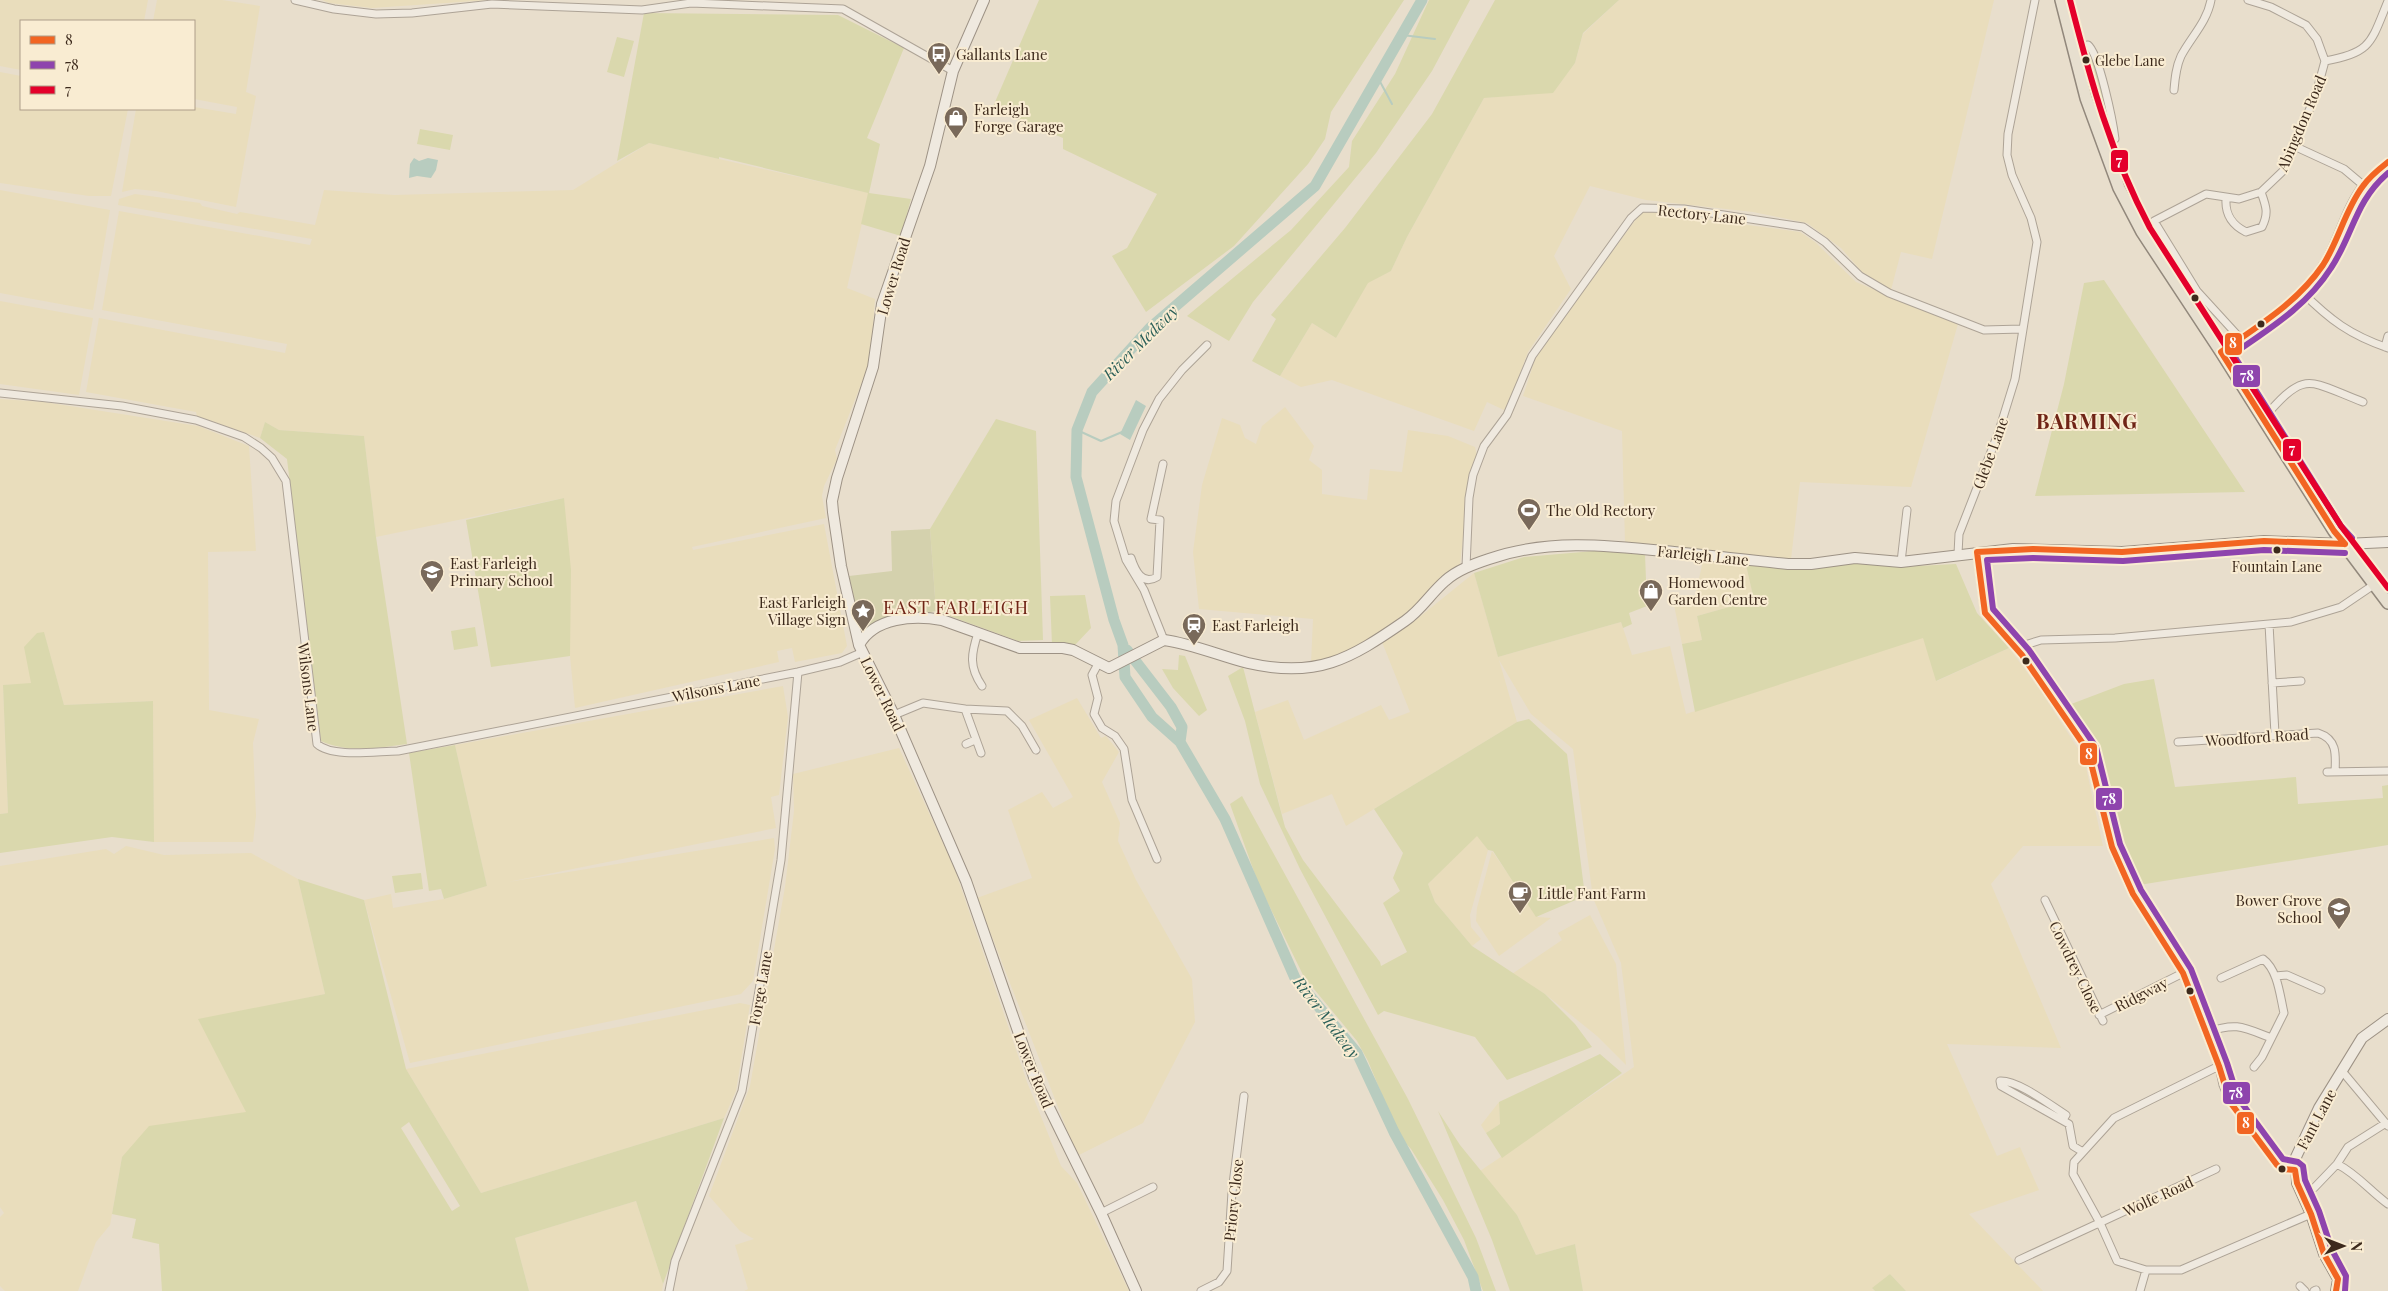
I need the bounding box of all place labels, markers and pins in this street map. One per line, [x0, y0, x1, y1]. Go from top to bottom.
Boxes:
bus stop icon: Gallants Lane [926, 41, 952, 75]
place label: Gallants Lane [956, 44, 1048, 64]
place label: Glebe Lane [2095, 51, 2165, 70]
marker: Glebe Lane [2081, 55, 2091, 65]
place label: Farleigh Forge Garage [974, 99, 1064, 136]
shop icon: Farleigh Forge Garage [943, 105, 969, 139]
unlabelled marker [2190, 293, 2200, 303]
unlabelled marker [2256, 319, 2266, 329]
sports icon: The Old Rectory [1516, 497, 1542, 531]
place label: The Old Rectory [1546, 500, 1656, 520]
marker: Fountain Lane [2272, 545, 2282, 555]
place label: East Farleigh Primary School [450, 553, 553, 590]
place label: Fountain Lane [2232, 557, 2322, 576]
school or university icon: East Farleigh Primary School [419, 559, 445, 593]
place label: Homewood Garden Centre [1668, 572, 1767, 609]
shop icon: Homewood Garden Centre [1638, 578, 1664, 612]
place label: East Farleigh Village Sign [759, 592, 846, 629]
place icon: East Farleigh Village Sign [850, 598, 876, 632]
station icon: East Farleigh [1181, 612, 1207, 646]
place label: East Farleigh [1212, 615, 1299, 635]
unlabelled marker [2021, 656, 2031, 666]
cafe icon: Little Fant Farm [1507, 880, 1533, 914]
place label: Little Fant Farm [1538, 883, 1647, 903]
place label: Bower Grove School [2236, 890, 2322, 927]
school or university icon: Bower Grove School [2326, 896, 2352, 930]
unlabelled marker [2185, 986, 2195, 996]
unlabelled marker [2277, 1164, 2287, 1174]

